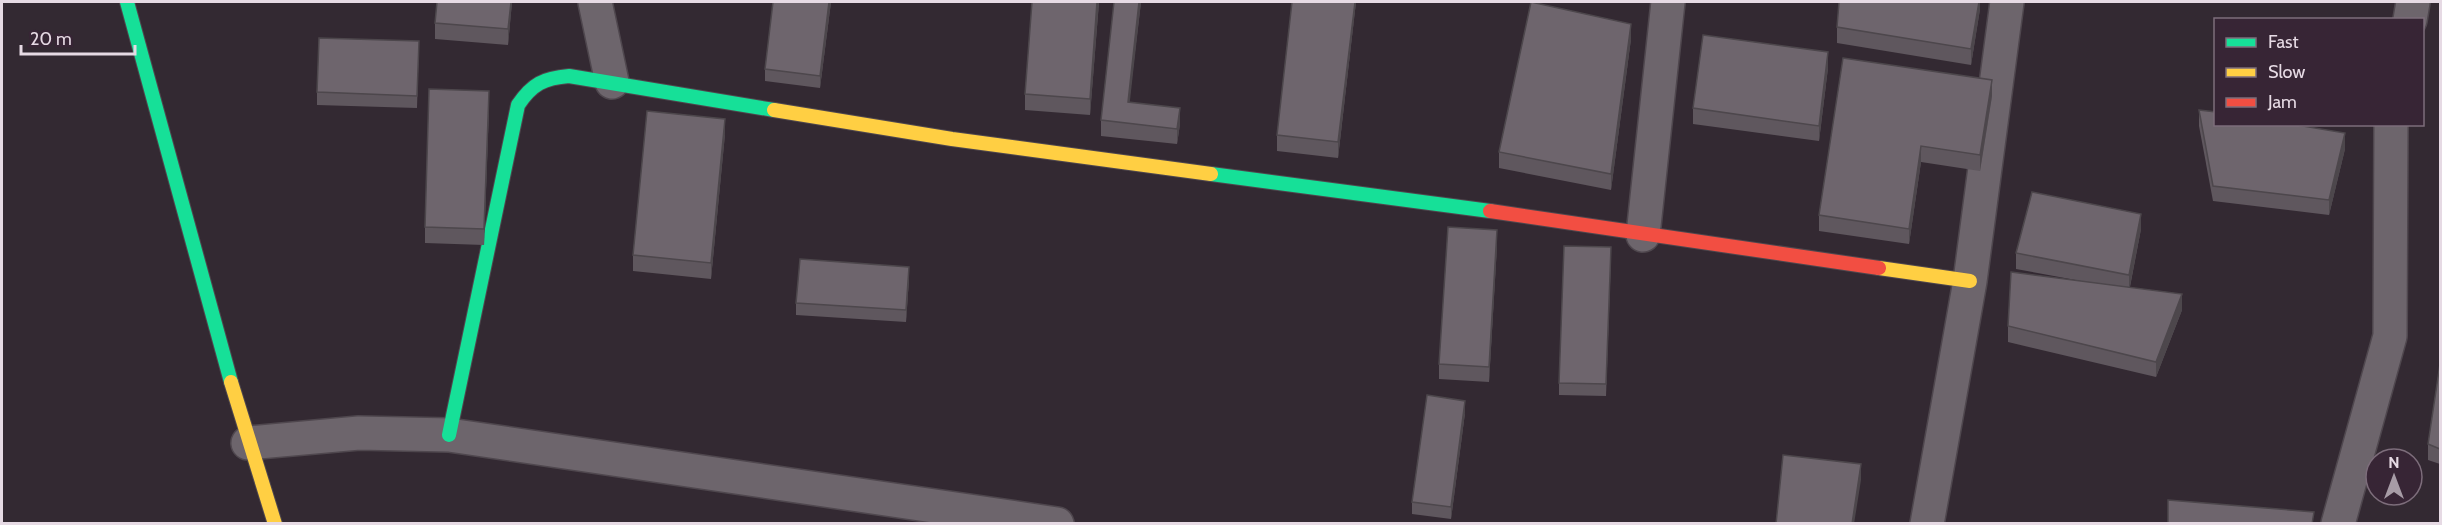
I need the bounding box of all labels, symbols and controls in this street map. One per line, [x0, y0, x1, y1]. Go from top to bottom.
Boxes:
scale bar [21, 18, 135, 56]
legend [2214, 18, 2424, 126]
text: 20 m [30, 28, 72, 50]
text: Fast [2268, 31, 2299, 53]
text: Slow [2268, 61, 2305, 83]
text: Jam [2267, 91, 2297, 113]
north arrow [2364, 447, 2424, 507]
text: N [2388, 453, 2400, 472]

